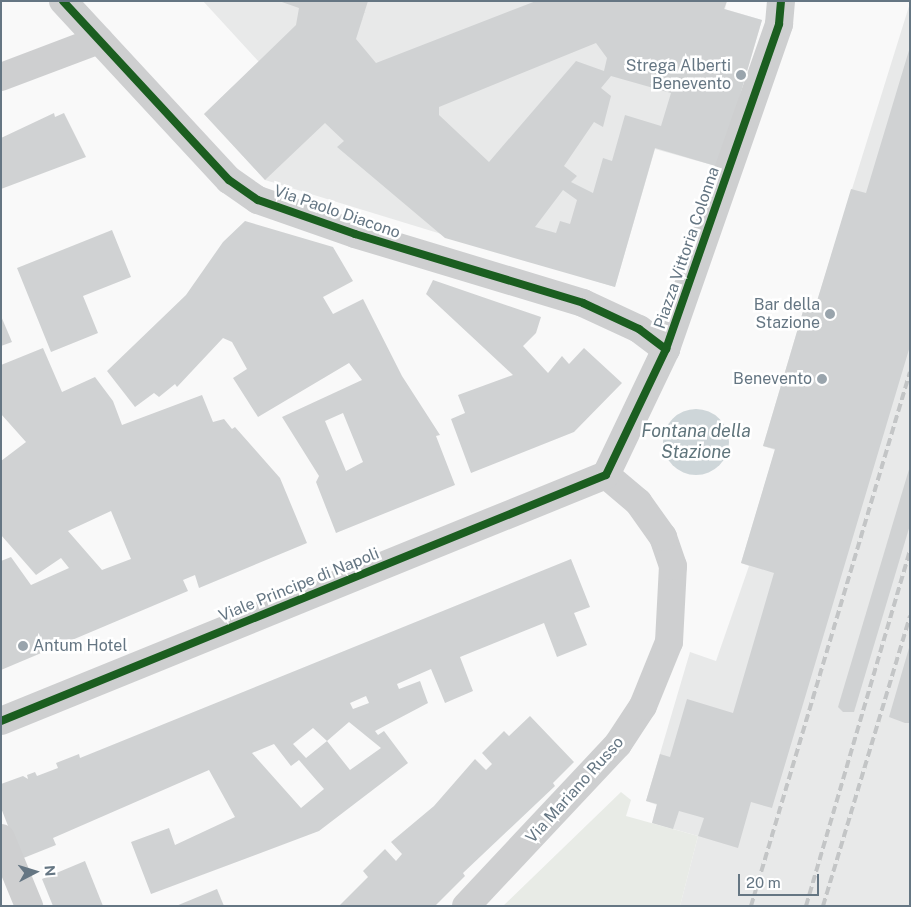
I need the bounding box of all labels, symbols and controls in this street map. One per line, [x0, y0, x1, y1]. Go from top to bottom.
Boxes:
place label: Strega Alberti Benevento [626, 56, 731, 94]
marker: Strega Alberti Benevento [735, 69, 747, 81]
street label: Piazza Vittoria Colonna [650, 164, 724, 332]
street label: Via Paolo Diacono [271, 181, 403, 243]
place label: Bar della Stazione [753, 295, 820, 333]
marker: Bar della Stazione [824, 308, 836, 320]
place label: Benevento [733, 369, 812, 389]
marker: Benevento [816, 373, 828, 385]
water label: Fontana della Stazione [641, 421, 751, 464]
street label: Viale Principe di Napoli [216, 544, 382, 626]
place label: Antum Hotel [33, 636, 127, 656]
marker: Antum Hotel [17, 640, 29, 652]
street label: Via Mariano Russo [522, 733, 628, 847]
north arrow [10, 847, 60, 897]
scale bar [741, 864, 822, 896]
text: N [41, 865, 58, 877]
text: 20 m [746, 874, 781, 891]

